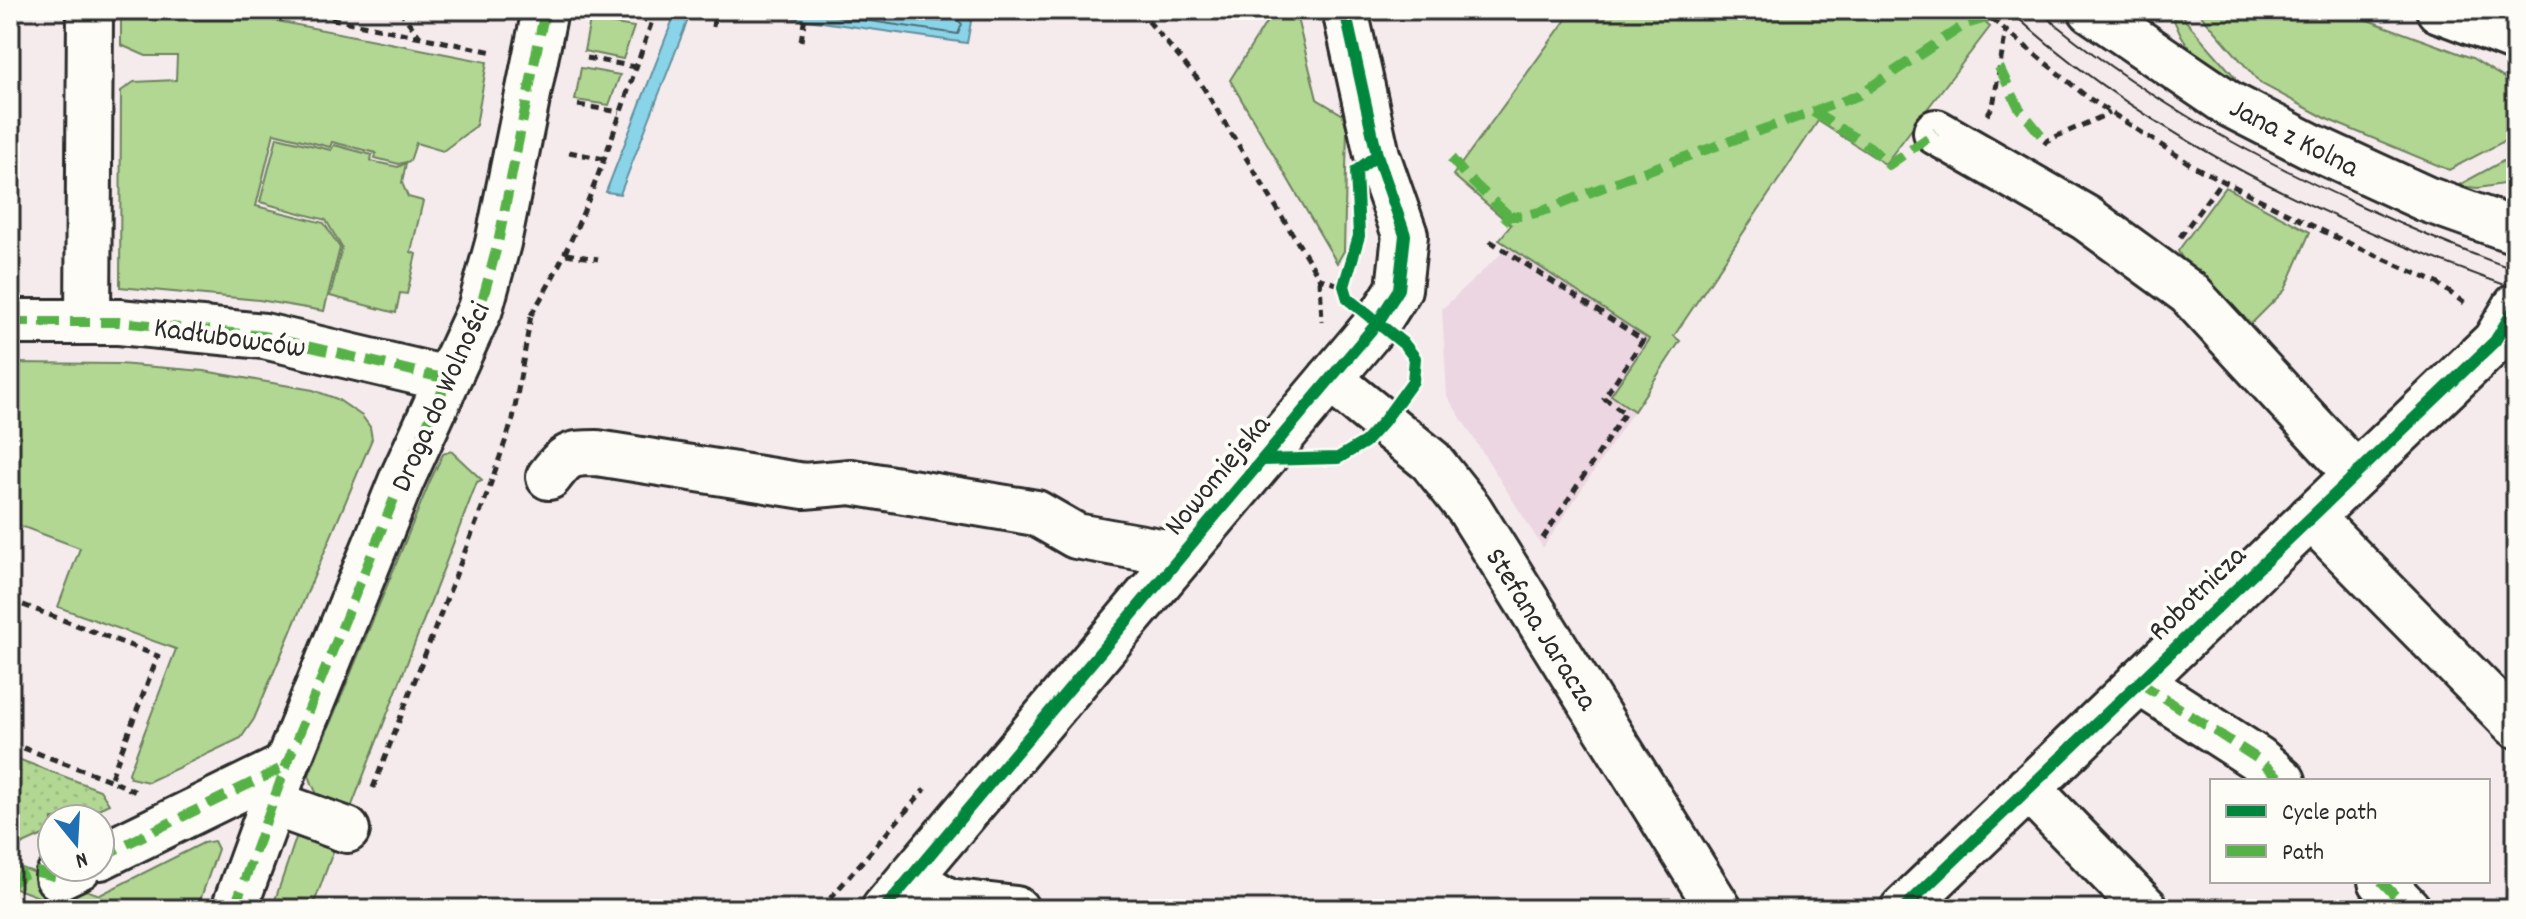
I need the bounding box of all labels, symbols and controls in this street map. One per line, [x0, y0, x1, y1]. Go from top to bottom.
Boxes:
street label: Jana z Kolna [2221, 89, 2366, 191]
street label: Droga do Wolności [382, 296, 504, 500]
street label: Kadłubowców [151, 309, 308, 372]
street label: Nowomiejska [1156, 406, 1284, 547]
street label: Robotnicza [2140, 537, 2259, 653]
street label: Stefana Jaracza [1472, 541, 1607, 721]
legend [2210, 779, 2490, 883]
text: Cycle path [2282, 797, 2377, 831]
north arrow [36, 803, 116, 883]
text: Path [2282, 837, 2324, 871]
text: N [71, 842, 91, 875]

